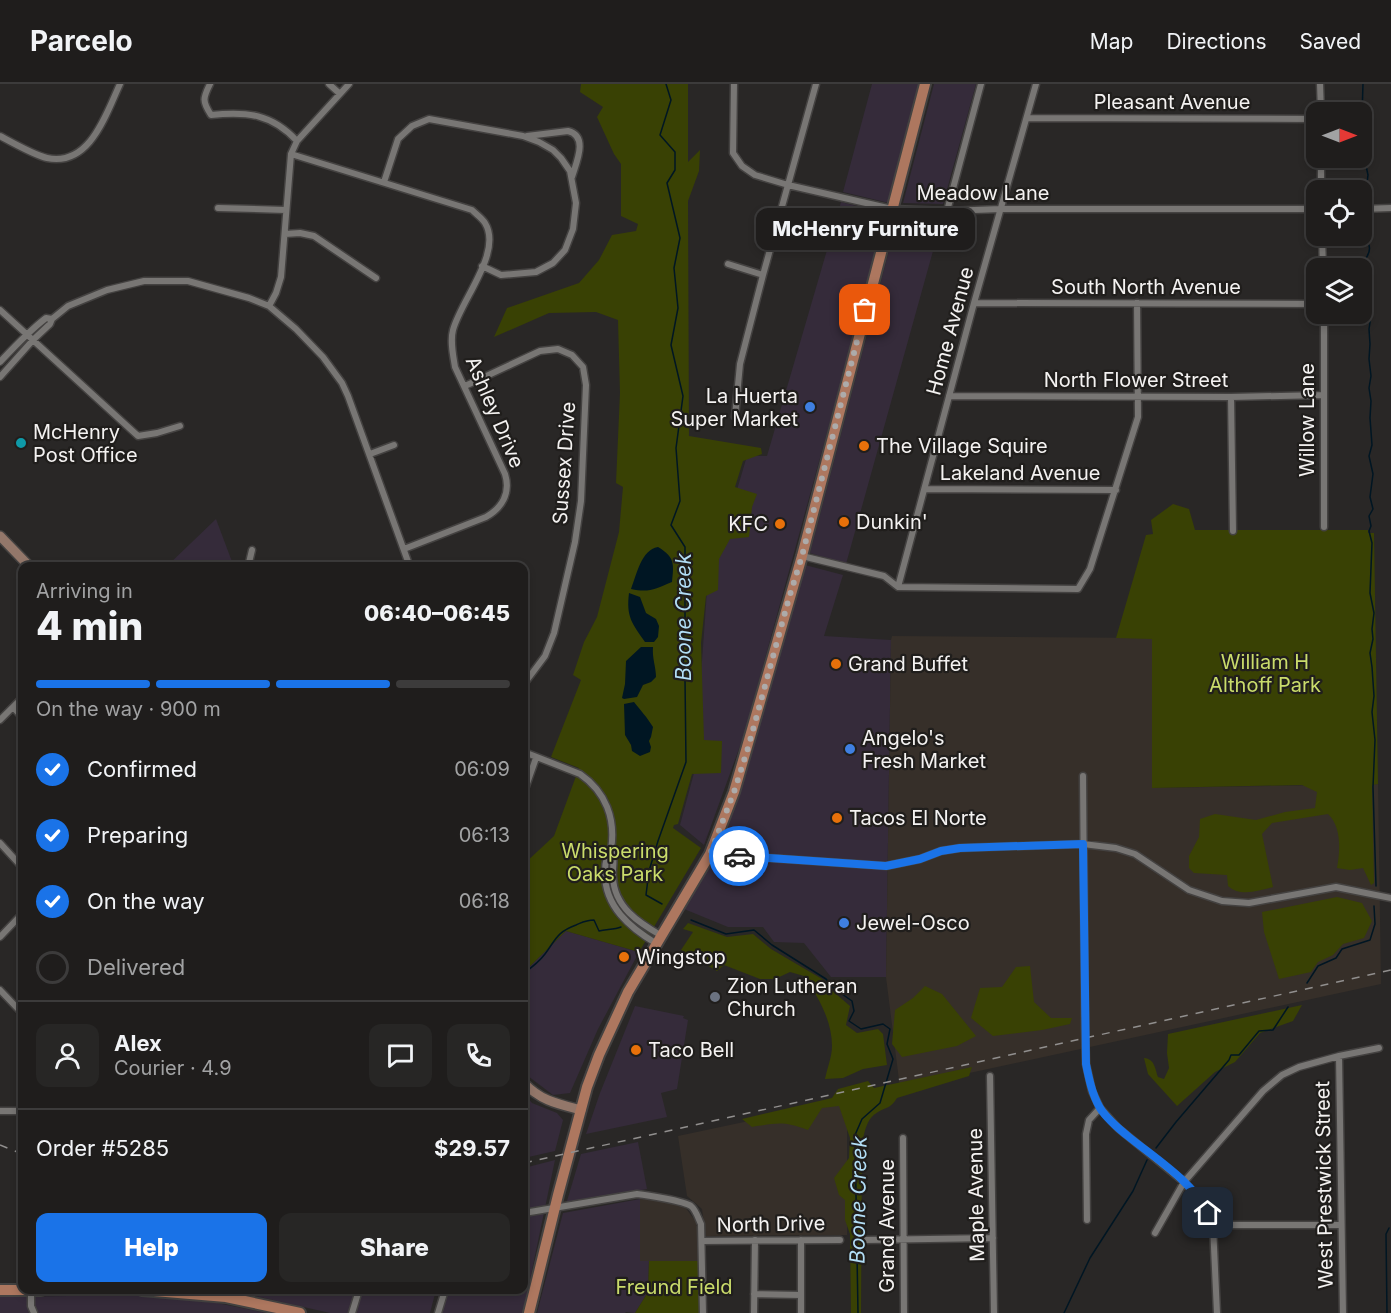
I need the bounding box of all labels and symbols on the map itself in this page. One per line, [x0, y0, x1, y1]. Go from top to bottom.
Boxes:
street label: Pleasant Avenue [1094, 90, 1250, 114]
north arrow [1306, 102, 1372, 168]
street label: Meadow Lane [916, 181, 1050, 205]
callout: McHenry Furniture [756, 208, 974, 250]
street label: Home Avenue [921, 264, 979, 398]
street label: South North Avenue [1051, 275, 1241, 299]
pin [839, 284, 890, 335]
street label: Ashley Drive [461, 353, 529, 471]
street label: Willow Lane [1295, 363, 1319, 477]
street label: North Flower Street [1044, 368, 1229, 392]
place label: La Huerta Super Market [670, 384, 798, 431]
marker: La Huerta Super Market [803, 400, 817, 414]
street label: Sussex Drive [548, 401, 580, 525]
place label: McHenry Post Office [33, 420, 138, 467]
place label: The Village Squire [876, 434, 1048, 458]
marker: McHenry Post Office [14, 436, 28, 450]
marker: The Village Squire [857, 439, 871, 453]
street label: Lakeland Avenue [940, 461, 1100, 485]
place label: Dunkin' [856, 510, 928, 534]
place label: KFC [728, 512, 768, 536]
marker: Dunkin' [837, 515, 851, 529]
marker: KFC [773, 517, 787, 531]
water label: Boone Creek [671, 553, 696, 681]
park label: William H Althoff Park [1209, 650, 1321, 697]
place label: Grand Buffet [848, 652, 968, 676]
marker: Grand Buffet [829, 657, 843, 671]
place label: Angelo's Fresh Market [862, 726, 986, 773]
marker: Angelo's Fresh Market [843, 742, 857, 756]
place label: Tacos El Norte [849, 806, 987, 830]
marker: Tacos El Norte [830, 811, 844, 825]
courier [709, 826, 769, 886]
park label: Whispering Oaks Park [561, 839, 669, 886]
place label: Jewel-Osco [856, 911, 970, 935]
marker: Jewel-Osco [837, 916, 851, 930]
place label: Wingstop [636, 945, 726, 969]
marker: Wingstop [617, 950, 631, 964]
place label: Zion Lutheran Church [727, 974, 858, 1021]
marker: Zion Lutheran Church [708, 990, 722, 1004]
place label: Taco Bell [648, 1038, 734, 1062]
marker: Taco Bell [629, 1043, 643, 1057]
street label: West Prestwick Street [1310, 1080, 1338, 1289]
street label: Maple Avenue [963, 1128, 989, 1262]
water label: Boone Creek [844, 1135, 872, 1264]
street label: Grand Avenue [875, 1159, 899, 1293]
pin [1182, 1187, 1233, 1238]
street label: North Drive [717, 1211, 825, 1237]
park label: Freund Field [616, 1275, 733, 1299]

